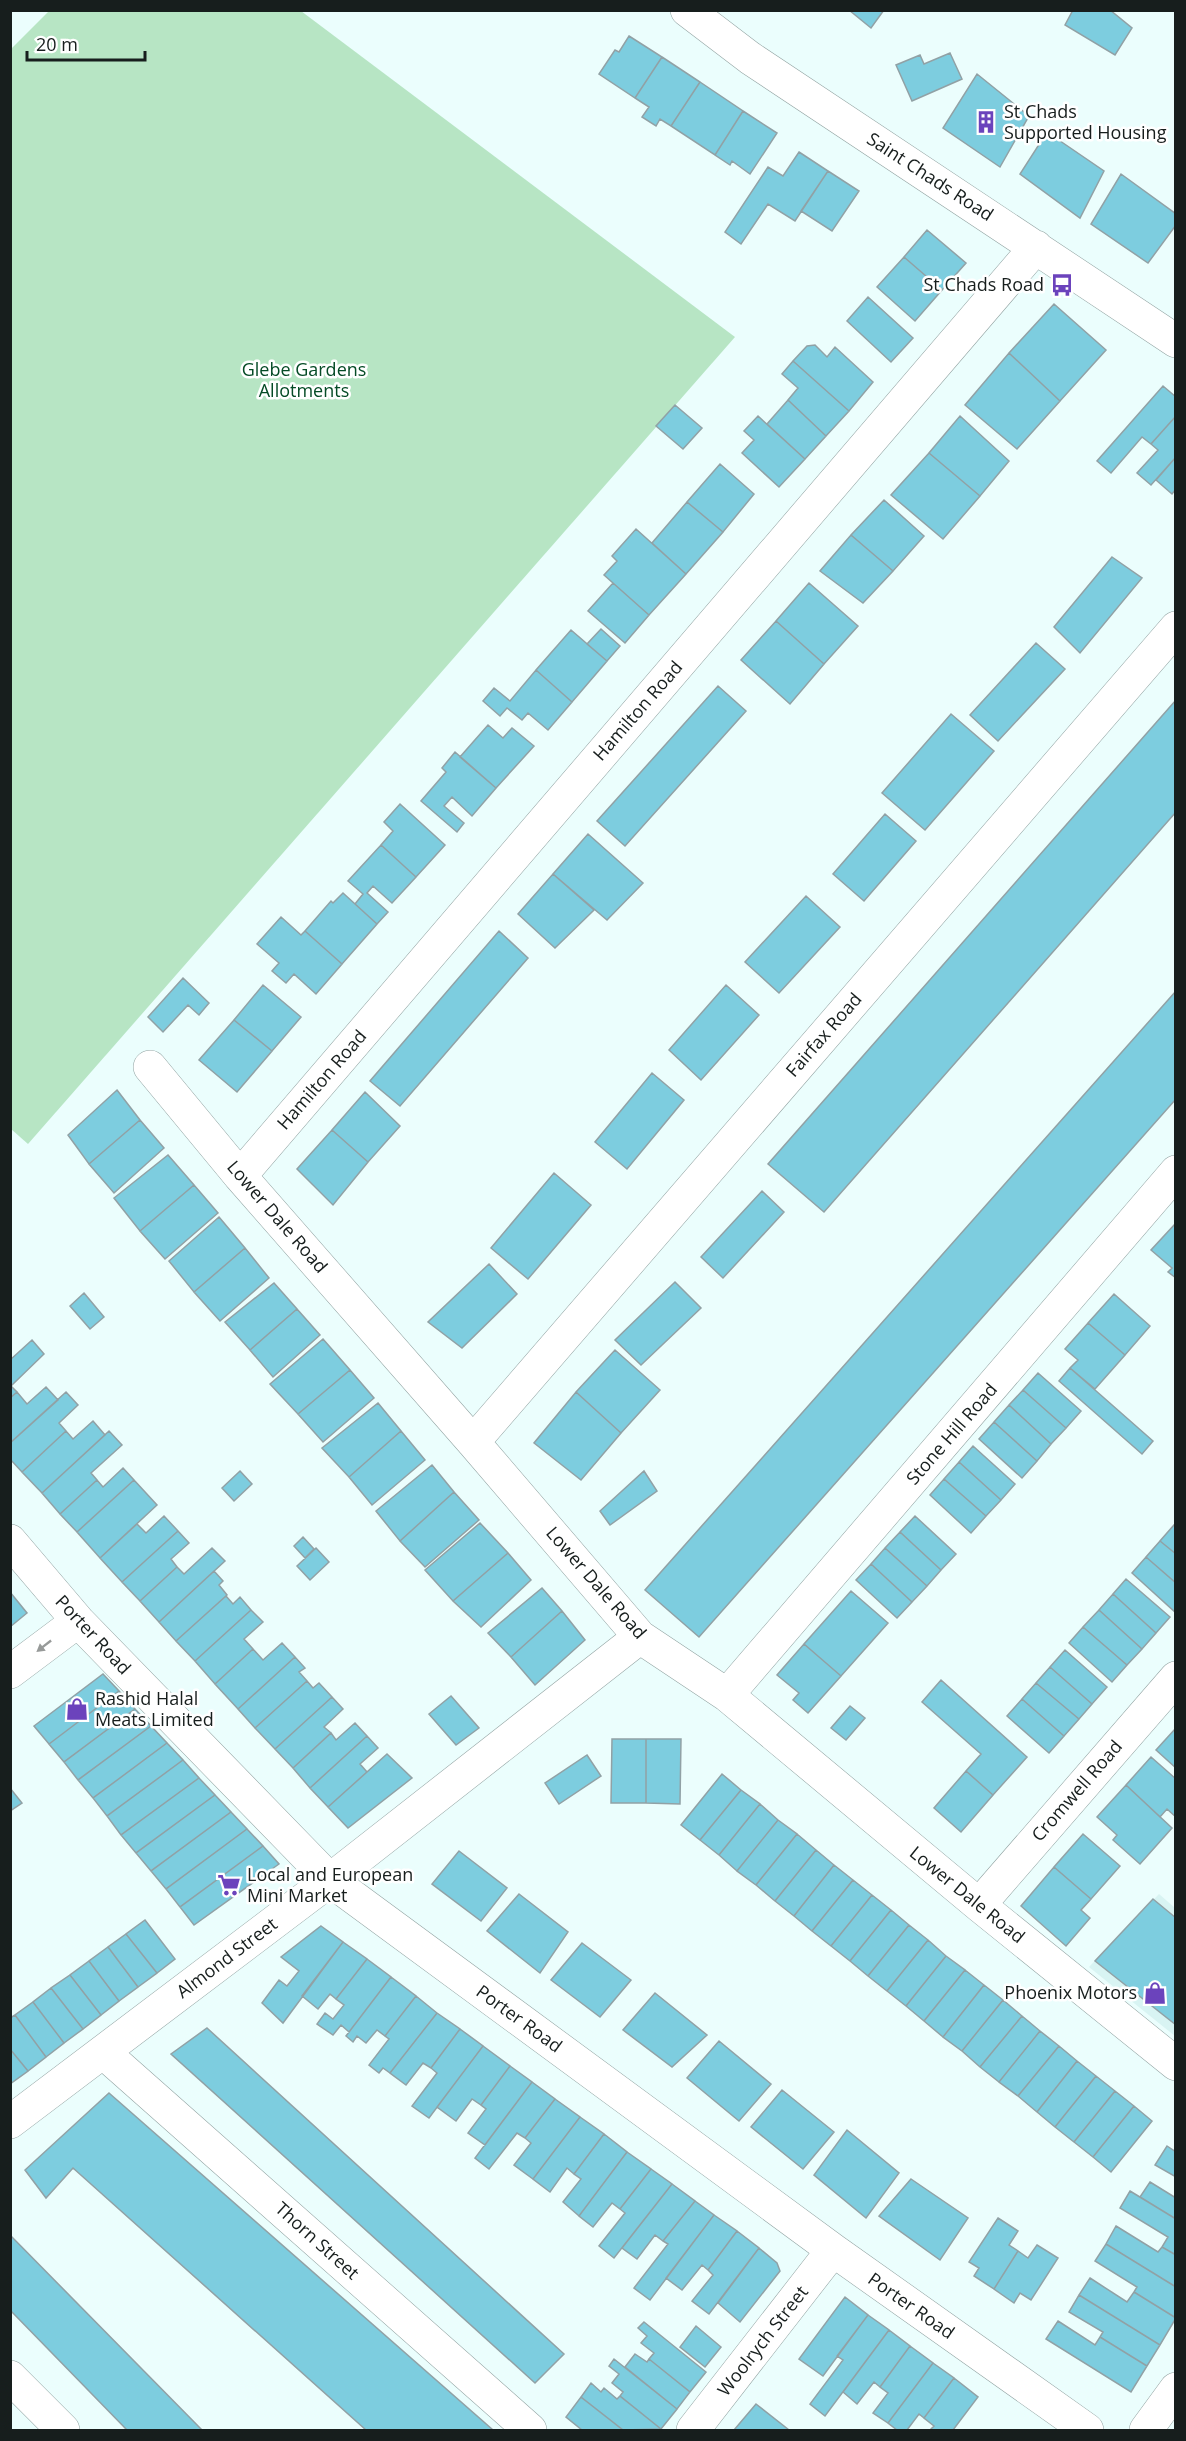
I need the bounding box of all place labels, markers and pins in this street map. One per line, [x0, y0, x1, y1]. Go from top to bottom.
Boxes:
place label: St Chads Supported Housing [1004, 99, 1167, 144]
building icon: St Chads Supported Housing [973, 109, 999, 135]
place label: St Chads Road [923, 272, 1044, 296]
bus stop icon: St Chads Road [1049, 272, 1075, 298]
place label: Rashid Halal Meats Limited [95, 1686, 214, 1731]
shop icon: Rashid Halal Meats Limited [64, 1696, 90, 1722]
place label: Local and European Mini Market [247, 1862, 413, 1907]
supermarket icon: Local and European Mini Market [216, 1872, 242, 1898]
place label: Phoenix Motors [1004, 1980, 1137, 2004]
shop icon: Phoenix Motors [1142, 1980, 1168, 2006]

